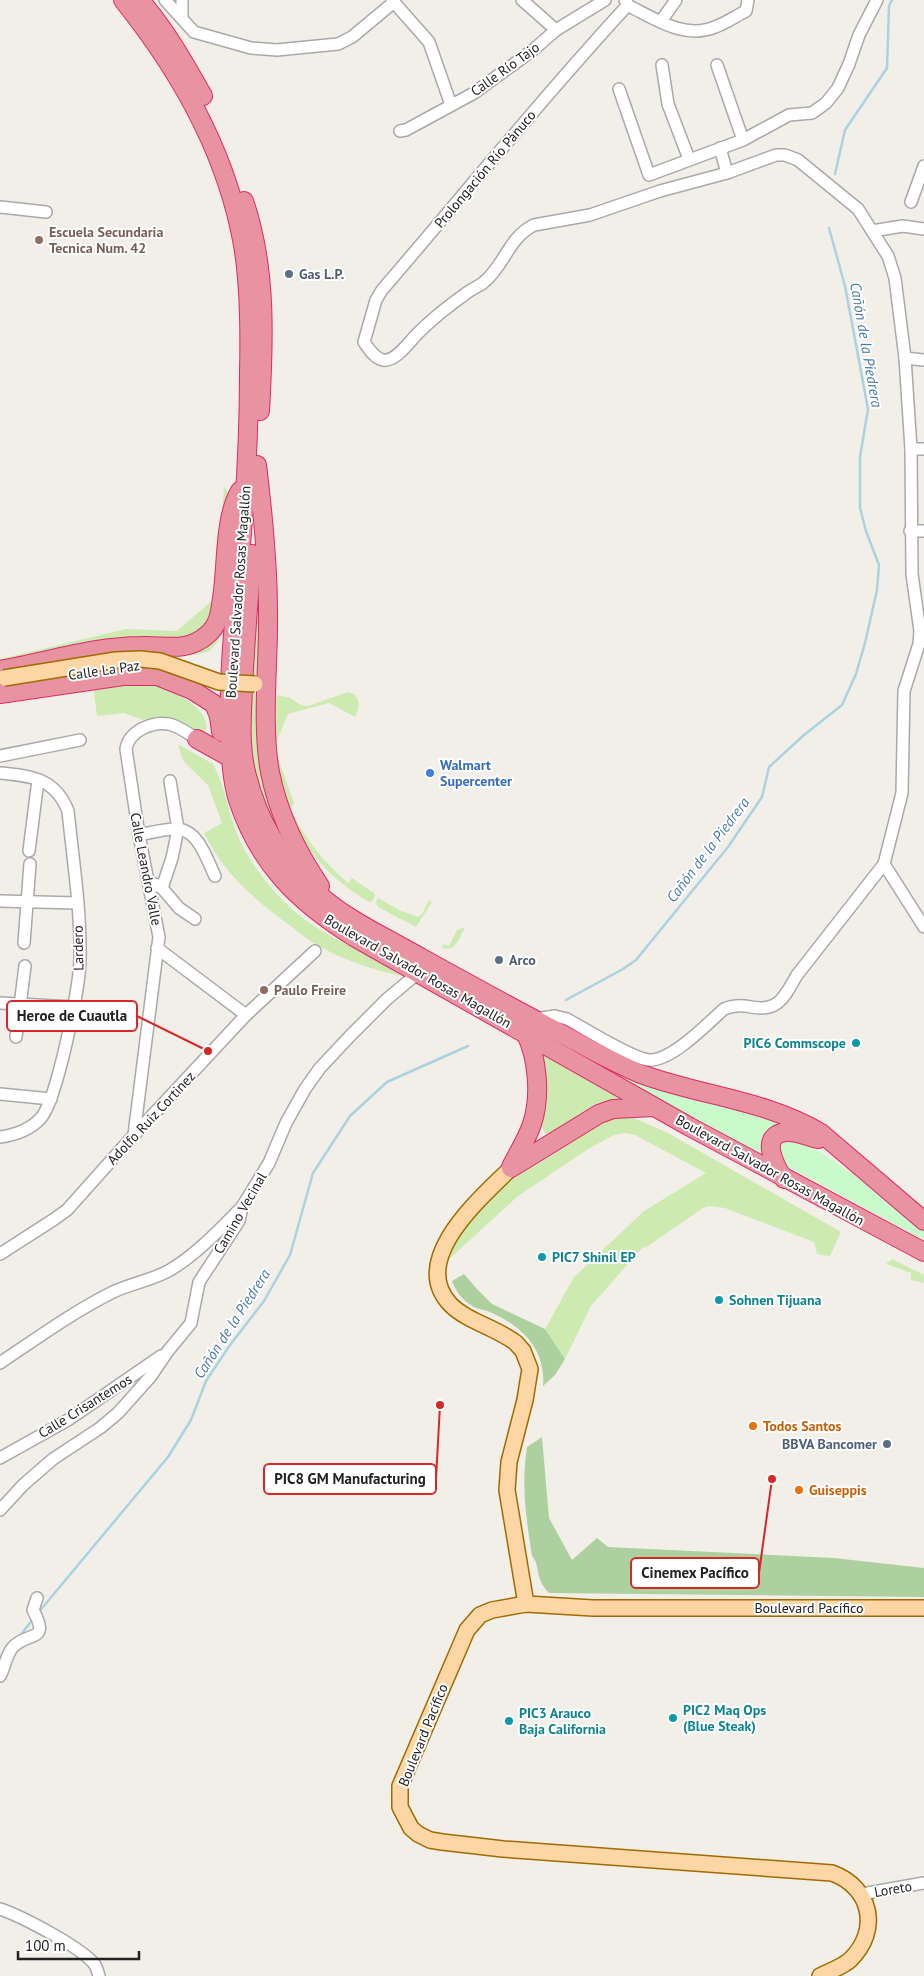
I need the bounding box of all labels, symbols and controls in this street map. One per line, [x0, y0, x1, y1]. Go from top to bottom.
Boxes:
street label: Calle Río Tajo [467, 38, 543, 100]
street label: Prolongación Río Pánuco [430, 106, 540, 232]
place label: Escuela Secundaria Tecnica Num. 42 [49, 223, 163, 257]
marker: Escuela Secundaria Tecnica Num. 42 [33, 234, 45, 246]
place label: Gas L.P. [299, 265, 344, 283]
marker: Gas L.P. [283, 268, 295, 280]
water label: Cañón de la Piedrera [846, 281, 887, 410]
street label: Boulevard Salvador Rosas Magallón [222, 485, 254, 699]
street label: Calle La Paz [67, 656, 141, 684]
place label: Walmart Supercenter [440, 756, 512, 790]
marker: Walmart Supercenter [424, 767, 436, 779]
water label: Cañón de la Piedrera [662, 793, 754, 906]
street label: Calle Leandro Valle [126, 811, 166, 927]
street label: Boulevard Salvador Rosas Magallón [321, 910, 515, 1032]
street label: Lardero [69, 925, 87, 971]
place label: Arco [509, 951, 536, 969]
marker: Arco [493, 954, 505, 966]
place label: Paulo Freire [274, 981, 346, 999]
marker: Paulo Freire [258, 984, 270, 996]
callout: Heroe de Cuautla [7, 1001, 137, 1031]
text: Heroe de Cuautla [17, 1006, 127, 1025]
place label: PIC6 Commscope [744, 1034, 846, 1052]
marker: PIC6 Commscope [850, 1037, 862, 1049]
street label: Adolfo Ruiz Cortinez [103, 1067, 199, 1169]
street label: Boulevard Salvador Rosas Magallón [672, 1110, 868, 1230]
street label: Camino Vecinal [209, 1169, 271, 1257]
place label: PIC7 Shinil EP [552, 1248, 636, 1266]
marker: PIC7 Shinil EP [536, 1251, 548, 1263]
water label: Cañón de la Piedrera [189, 1265, 274, 1382]
place label: Sohnen Tijuana [729, 1291, 822, 1309]
marker: Sohnen Tijuana [713, 1294, 725, 1306]
street label: Calle Crisantemos [35, 1370, 135, 1442]
place label: Todos Santos [763, 1417, 842, 1435]
marker: Todos Santos [747, 1420, 759, 1432]
place label: BBVA Bancomer [782, 1435, 877, 1453]
marker: BBVA Bancomer [881, 1438, 893, 1450]
callout: PIC8 GM Manufacturing [264, 1464, 436, 1494]
text: PIC8 GM Manufacturing [274, 1469, 426, 1488]
place label: Guiseppis [809, 1481, 867, 1499]
marker: Guiseppis [793, 1484, 805, 1496]
callout: Cinemex Pacífico [631, 1558, 759, 1588]
text: Cinemex Pacífico [641, 1563, 749, 1582]
street label: Boulevard Pacífico [754, 1599, 864, 1617]
street label: Boulevard Pacífico [394, 1681, 452, 1789]
place label: PIC2 Maq Ops (Blue Steak) [683, 1701, 766, 1735]
place label: PIC3 Arauco Baja California [519, 1704, 606, 1738]
marker: PIC2 Maq Ops (Blue Steak) [667, 1712, 679, 1724]
marker: PIC3 Arauco Baja California [503, 1715, 515, 1727]
street label: Loreto [873, 1877, 913, 1901]
scale bar [18, 1928, 139, 1960]
text: 100 m [25, 1936, 66, 1955]

